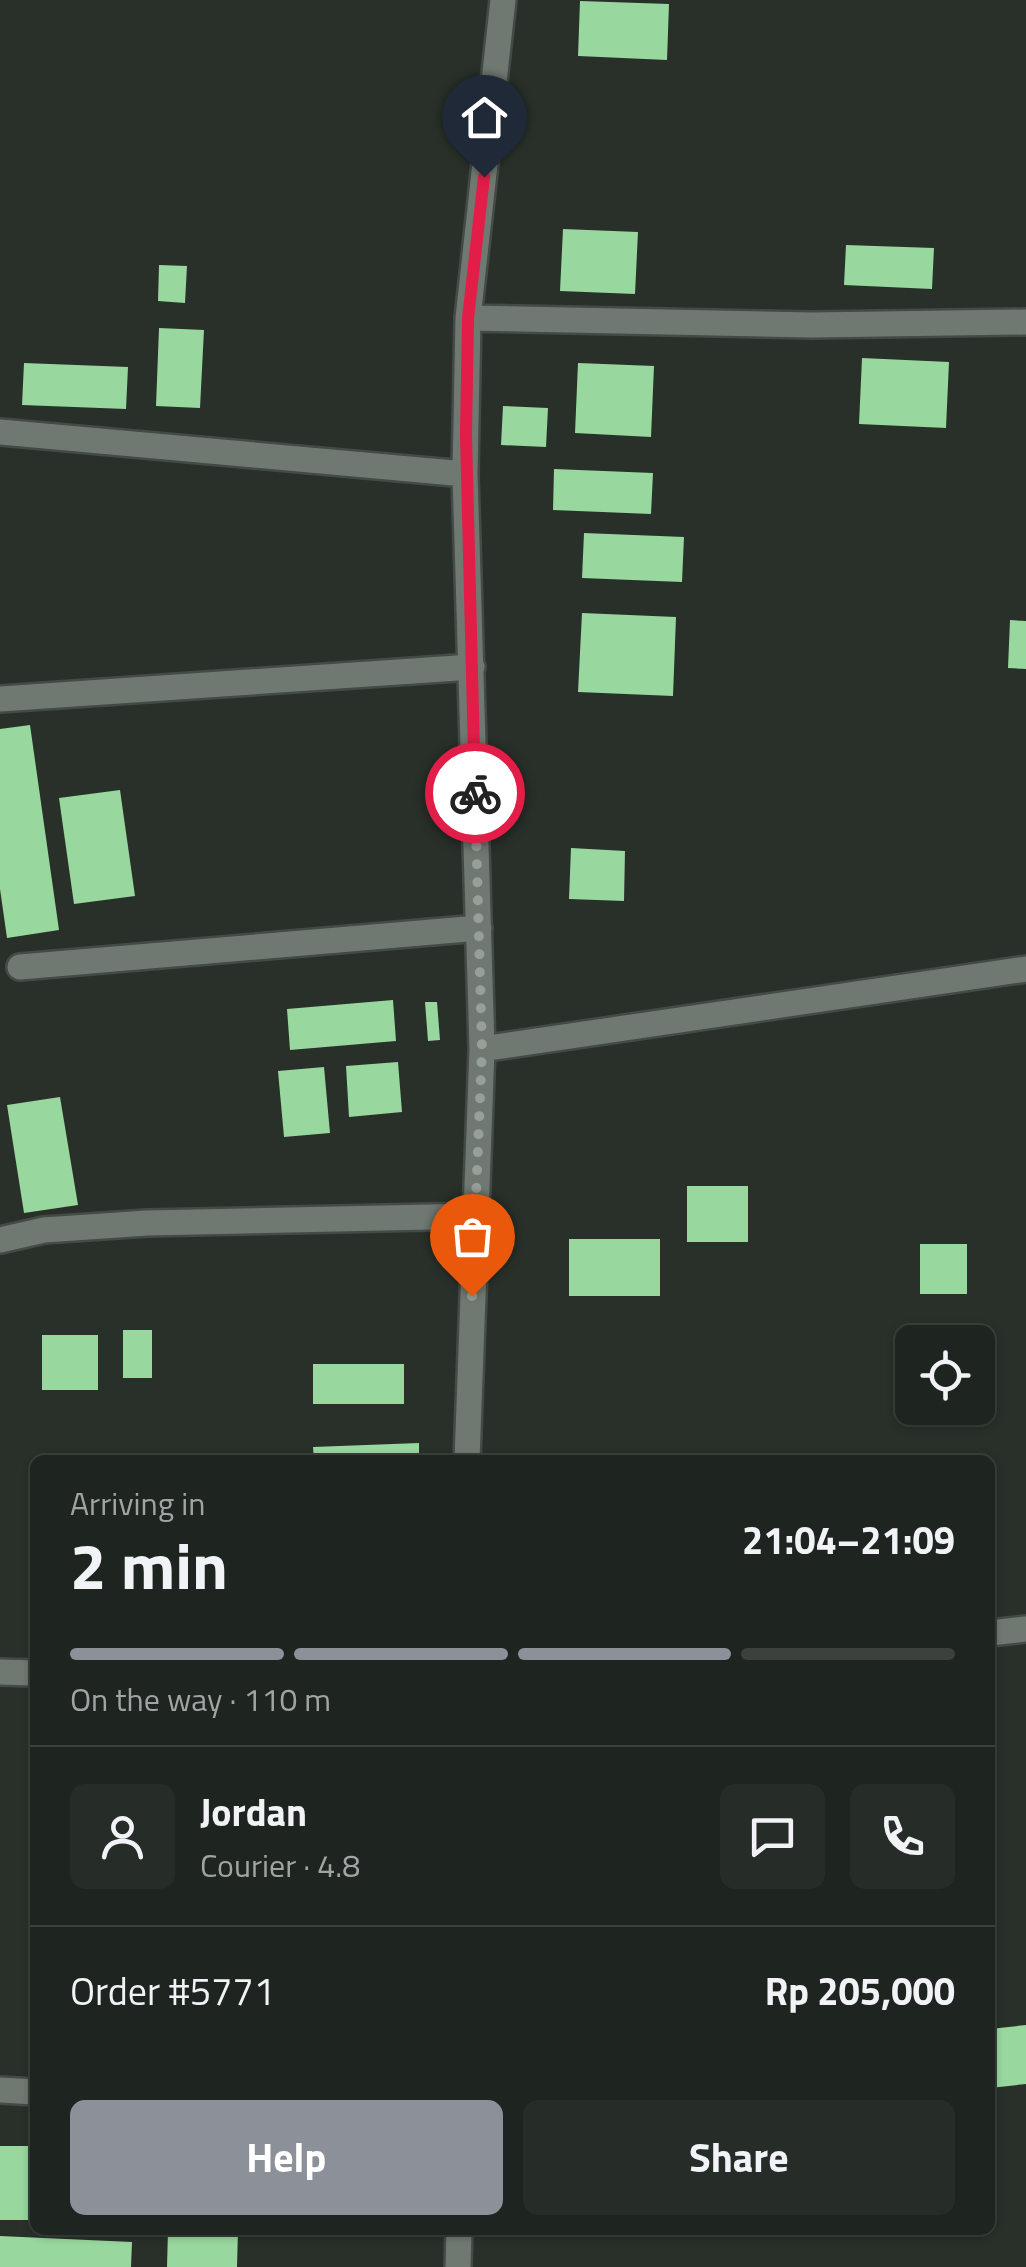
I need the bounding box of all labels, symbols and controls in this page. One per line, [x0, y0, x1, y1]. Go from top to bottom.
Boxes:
pin [442, 75, 527, 178]
icon: home [457, 90, 512, 145]
courier [425, 743, 525, 843]
icon: bike [448, 766, 503, 821]
pin [430, 1194, 515, 1297]
icon: bag [445, 1209, 500, 1264]
map controls [895, 1325, 995, 1425]
button: locate [895, 1325, 995, 1425]
text: Arriving in [70, 1479, 206, 1527]
text: 21:04–21:09 [742, 1511, 955, 1569]
text: 2 min [70, 1515, 228, 1614]
text: On the way · 110 m [70, 1675, 331, 1723]
text: Jordan [200, 1783, 307, 1841]
button: person [70, 1784, 175, 1889]
button: chat [720, 1784, 825, 1889]
button: phone [850, 1784, 955, 1889]
text: Courier · 4.8 [200, 1841, 360, 1889]
text: Order #5771 [70, 1962, 275, 2020]
text: Rp 205,000 [765, 1962, 955, 2020]
button: Help [70, 2100, 503, 2215]
button: Share [523, 2100, 955, 2215]

